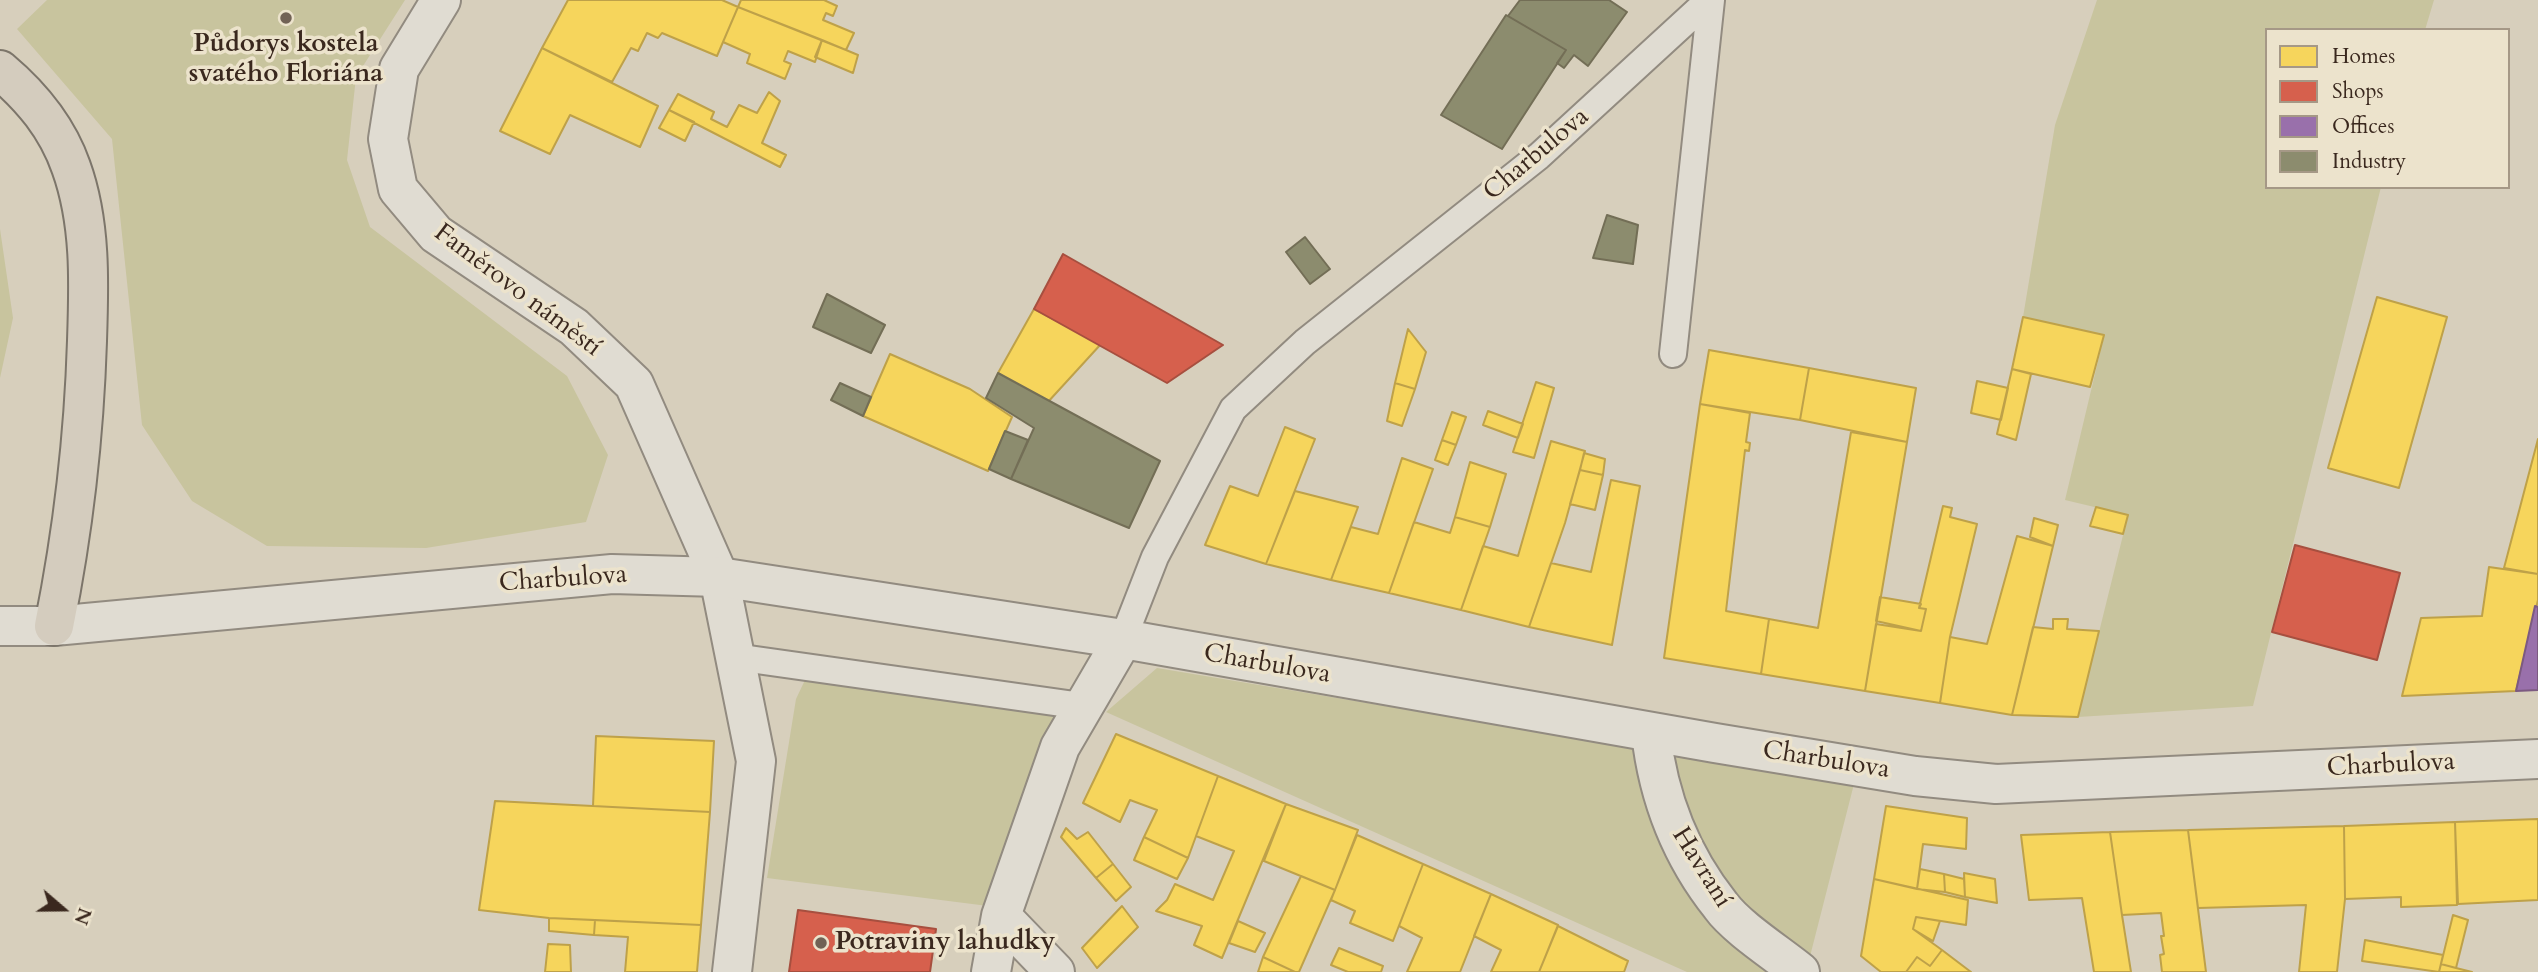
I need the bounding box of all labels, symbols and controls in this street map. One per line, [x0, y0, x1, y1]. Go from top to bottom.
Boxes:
marker: Půdorys kostela svatého Floriána [278, 10, 294, 26]
legend [2265, 28, 2510, 189]
place label: Půdorys kostela svatého Floriána [189, 29, 383, 90]
text: Homes [2332, 42, 2395, 71]
text: Shops [2332, 77, 2384, 106]
street label: Charbulova [1478, 102, 1596, 208]
text: Offices [2332, 112, 2394, 141]
text: Industry [2332, 147, 2406, 176]
street label: Faměrovo náměstí [427, 218, 607, 364]
street label: Charbulova [498, 560, 628, 600]
street label: Charbulova [1201, 639, 1333, 691]
street label: Charbulova [1760, 736, 1892, 786]
street label: Charbulova [2326, 747, 2456, 785]
street label: Havraní [1664, 822, 1738, 914]
north arrow [28, 874, 98, 944]
text: N [68, 904, 98, 928]
place label: Potraviny lahudky [835, 927, 1055, 959]
marker: Potraviny lahudky [813, 935, 829, 951]

